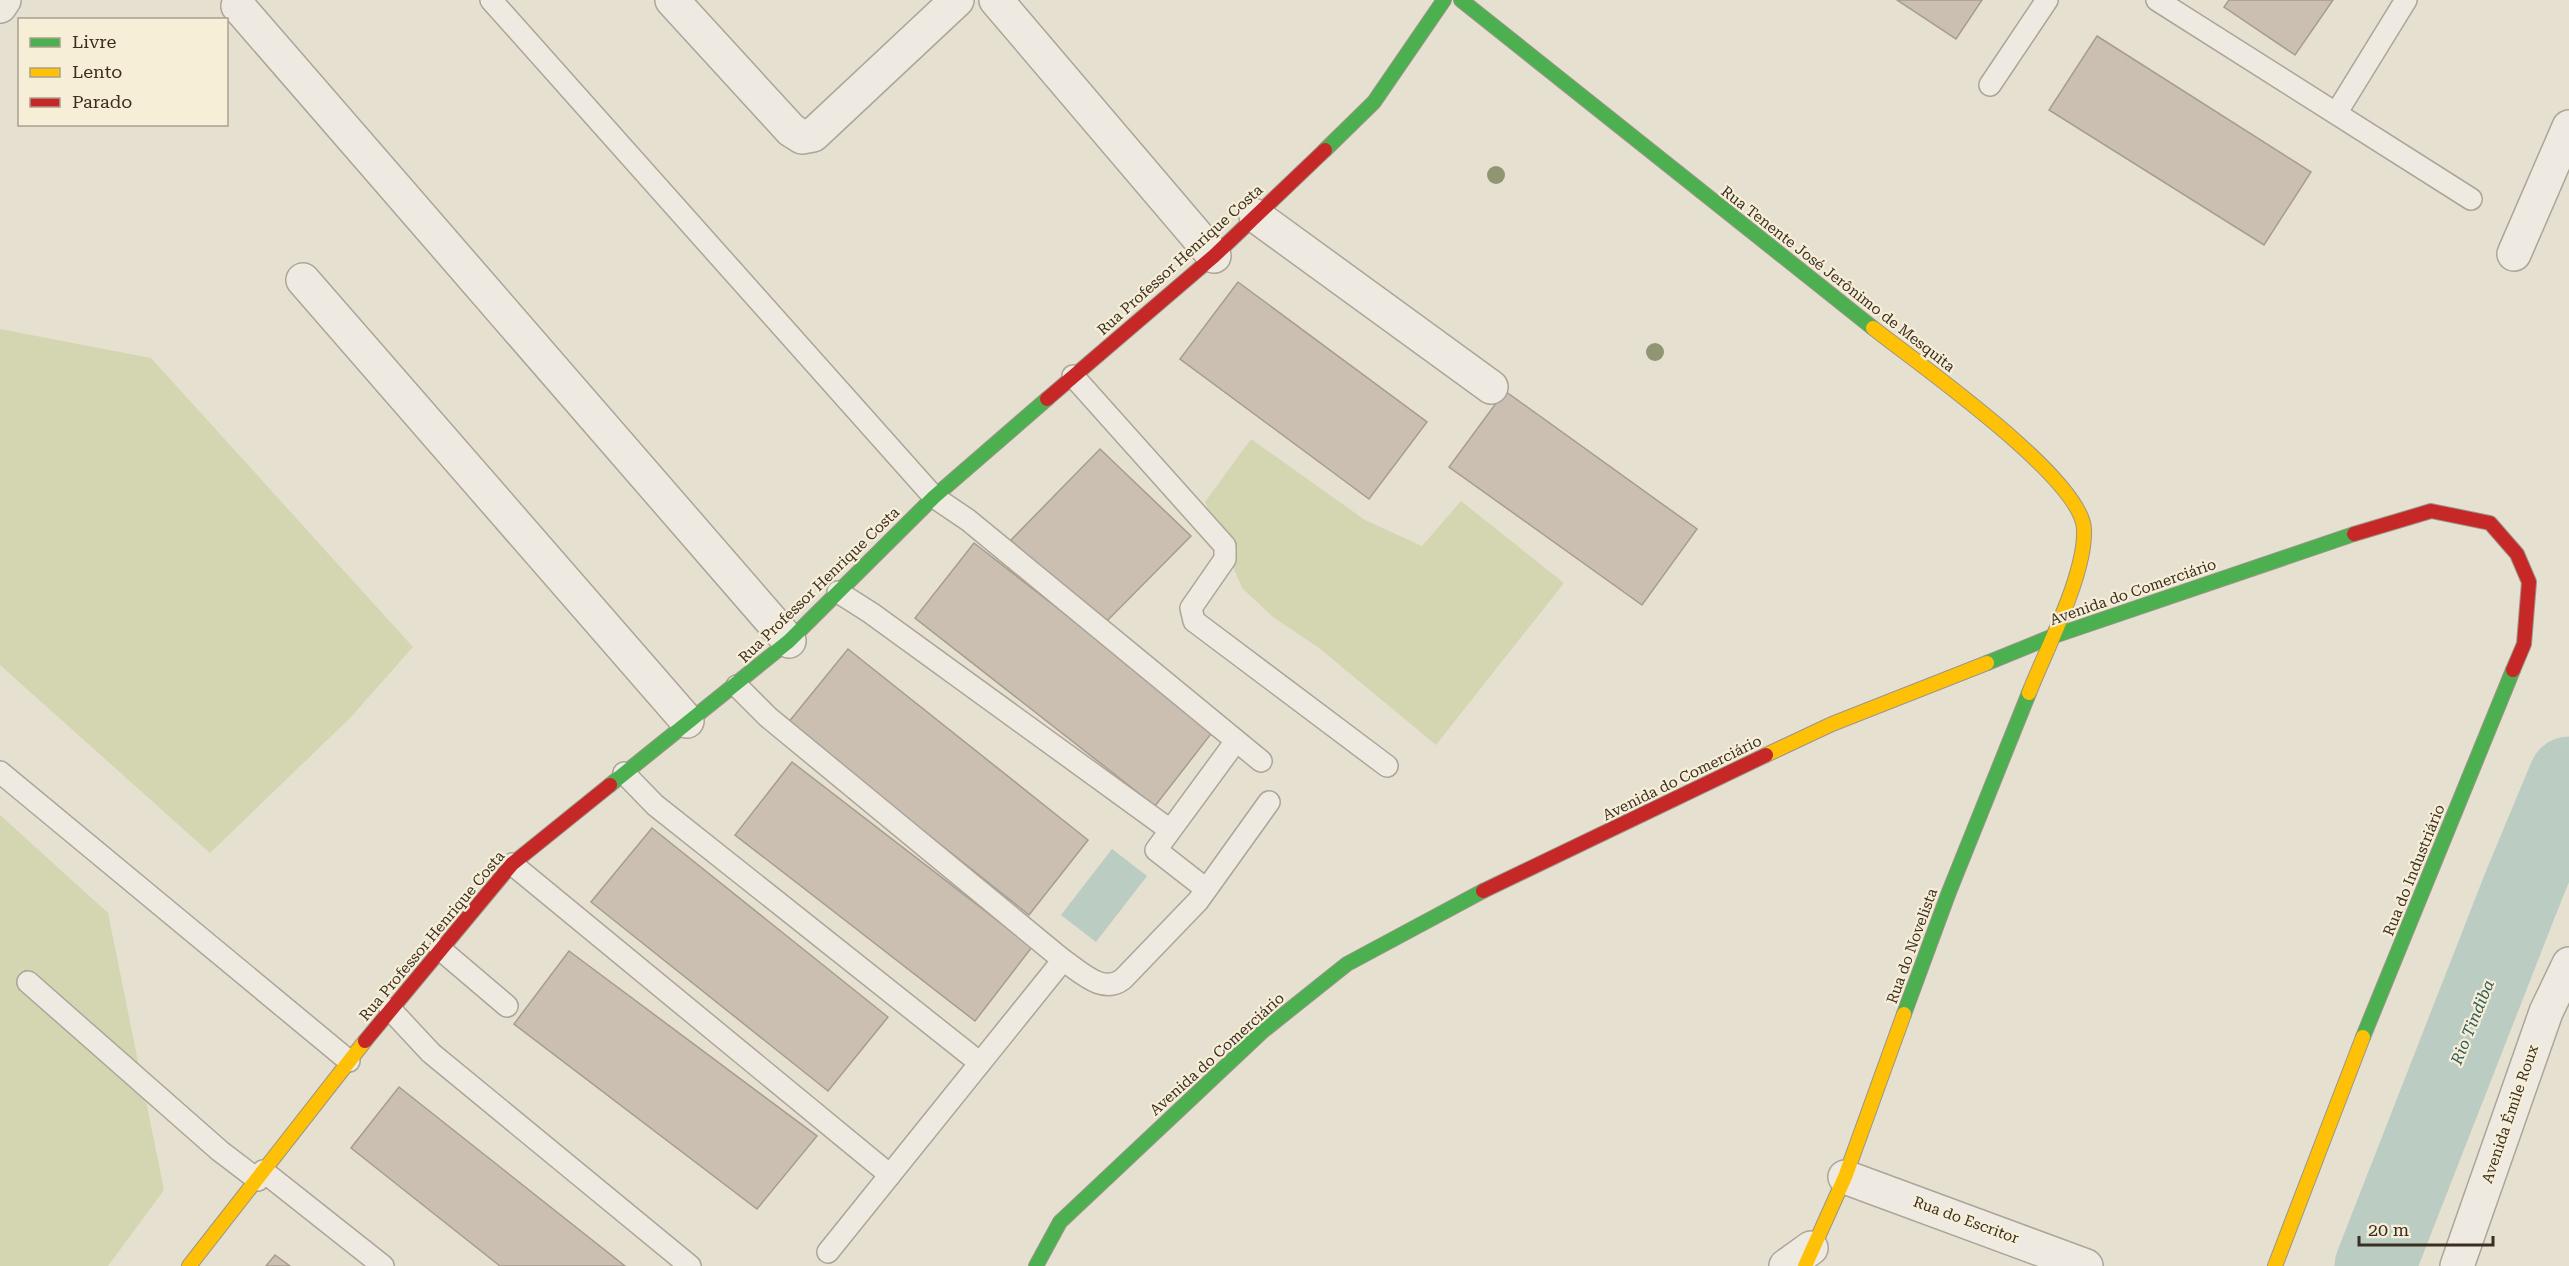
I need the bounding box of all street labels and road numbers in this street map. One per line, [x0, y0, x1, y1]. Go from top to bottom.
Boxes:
street label: Rua Professor Henrique Costa [1094, 181, 1266, 339]
street label: Rua Tenente José Jerônimo de Mesquita [1718, 182, 1958, 376]
street label: Rua Professor Henrique Costa [735, 503, 903, 667]
street label: Avenida do Comerciário [2047, 555, 2219, 629]
street label: Avenida do Comerciário [1600, 732, 1764, 824]
street label: Rua do Industriário [2379, 802, 2449, 938]
street label: Rua Professor Henrique Costa [356, 847, 508, 1025]
street label: Rua do Novelista [1883, 886, 1941, 1006]
street label: Avenida do Comerciário [1146, 989, 1288, 1119]
street label: Avenida Émile Roux [2478, 1042, 2542, 1185]
street label: Rua do Escritor [1911, 1193, 2021, 1247]

